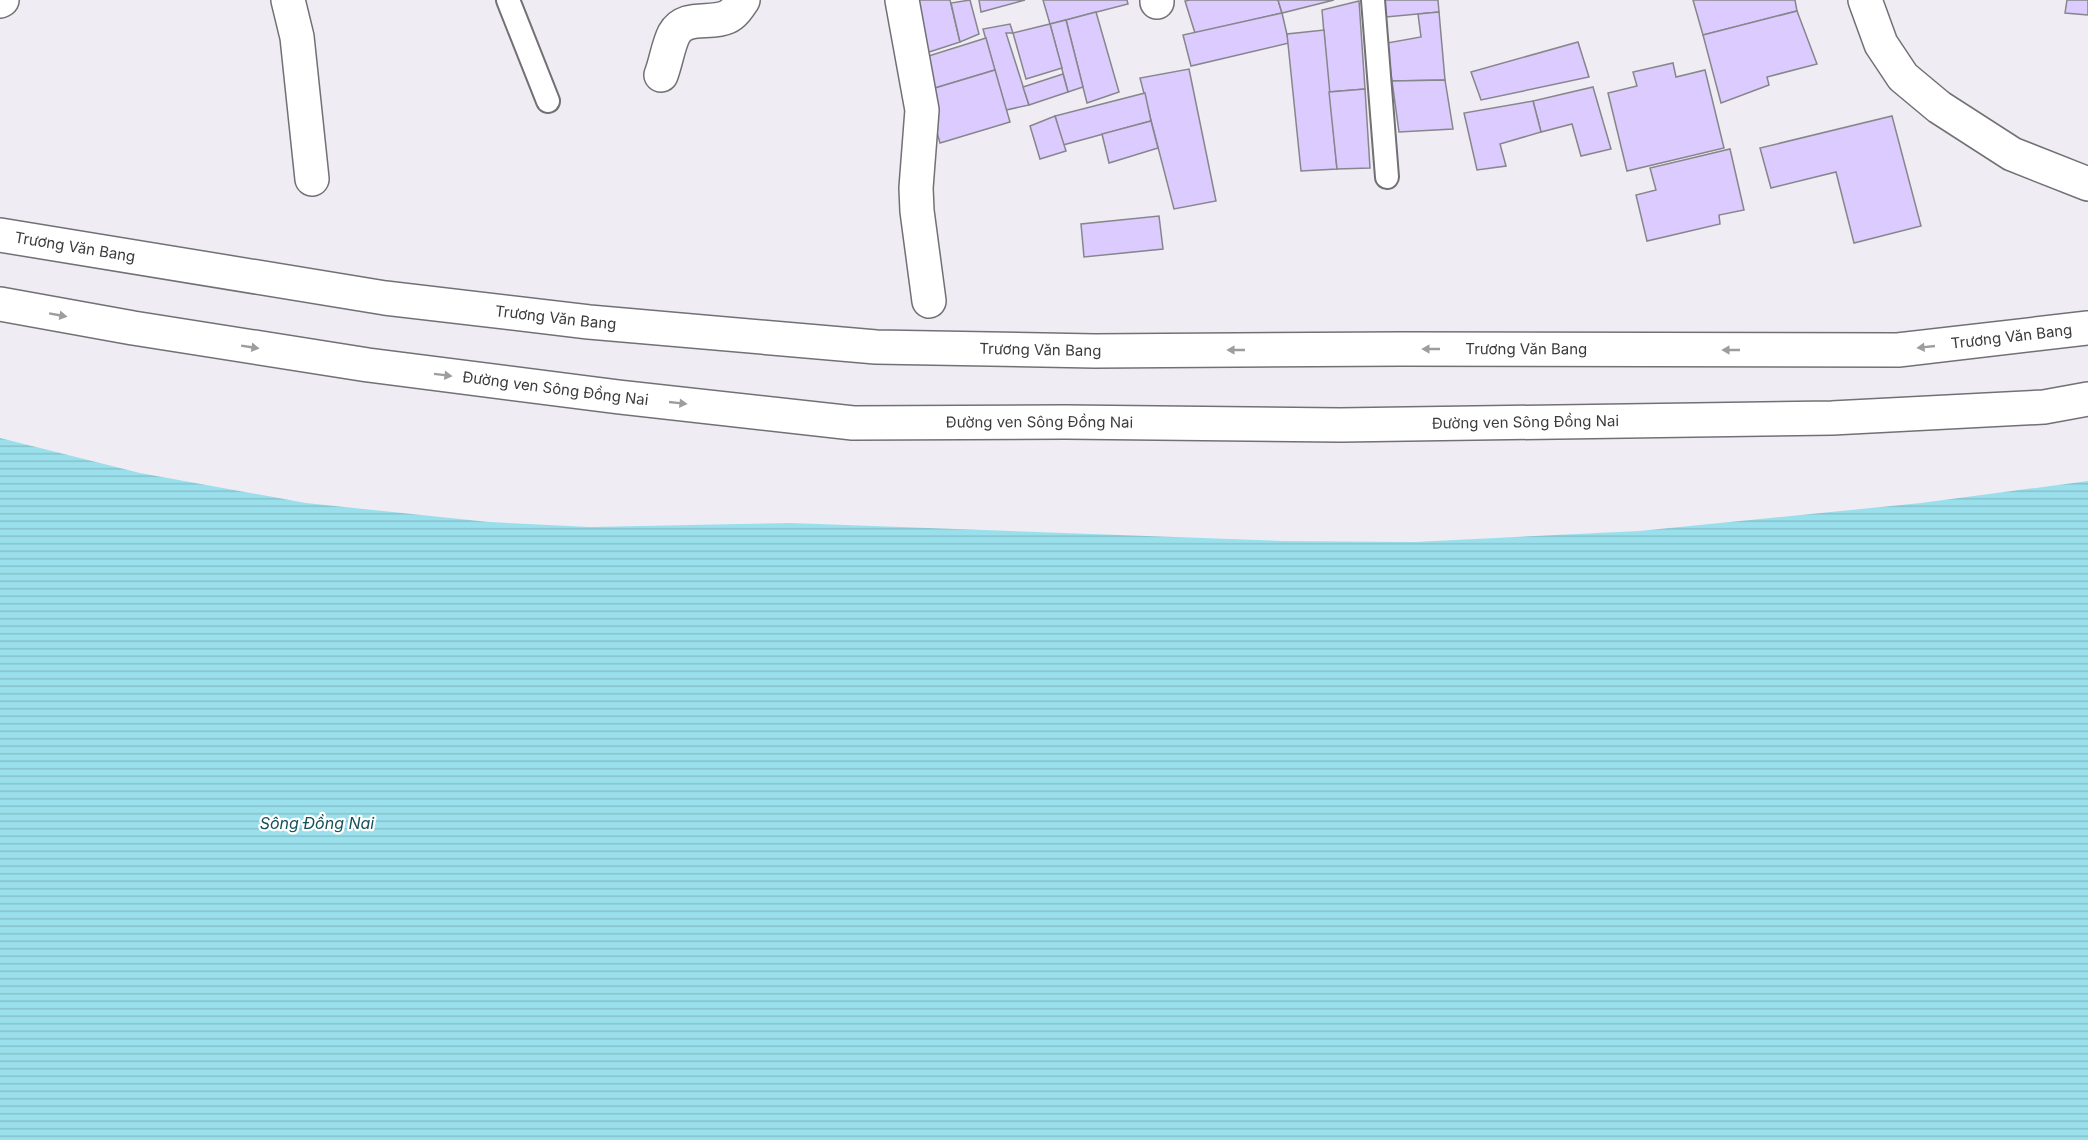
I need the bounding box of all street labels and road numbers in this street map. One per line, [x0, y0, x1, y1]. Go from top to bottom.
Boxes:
street label: Trương Văn Bang [13, 228, 137, 266]
street label: Trương Văn Bang [494, 301, 617, 333]
street label: Trương Văn Bang [1950, 320, 2073, 353]
street label: Trương Văn Bang [979, 339, 1101, 360]
street label: Trương Văn Bang [1465, 339, 1587, 358]
street label: Đường ven Sông Đồng Nai [461, 367, 649, 409]
street label: Đường ven Sông Đồng Nai [1432, 411, 1619, 433]
street label: Đường ven Sông Đồng Nai [946, 412, 1133, 432]

